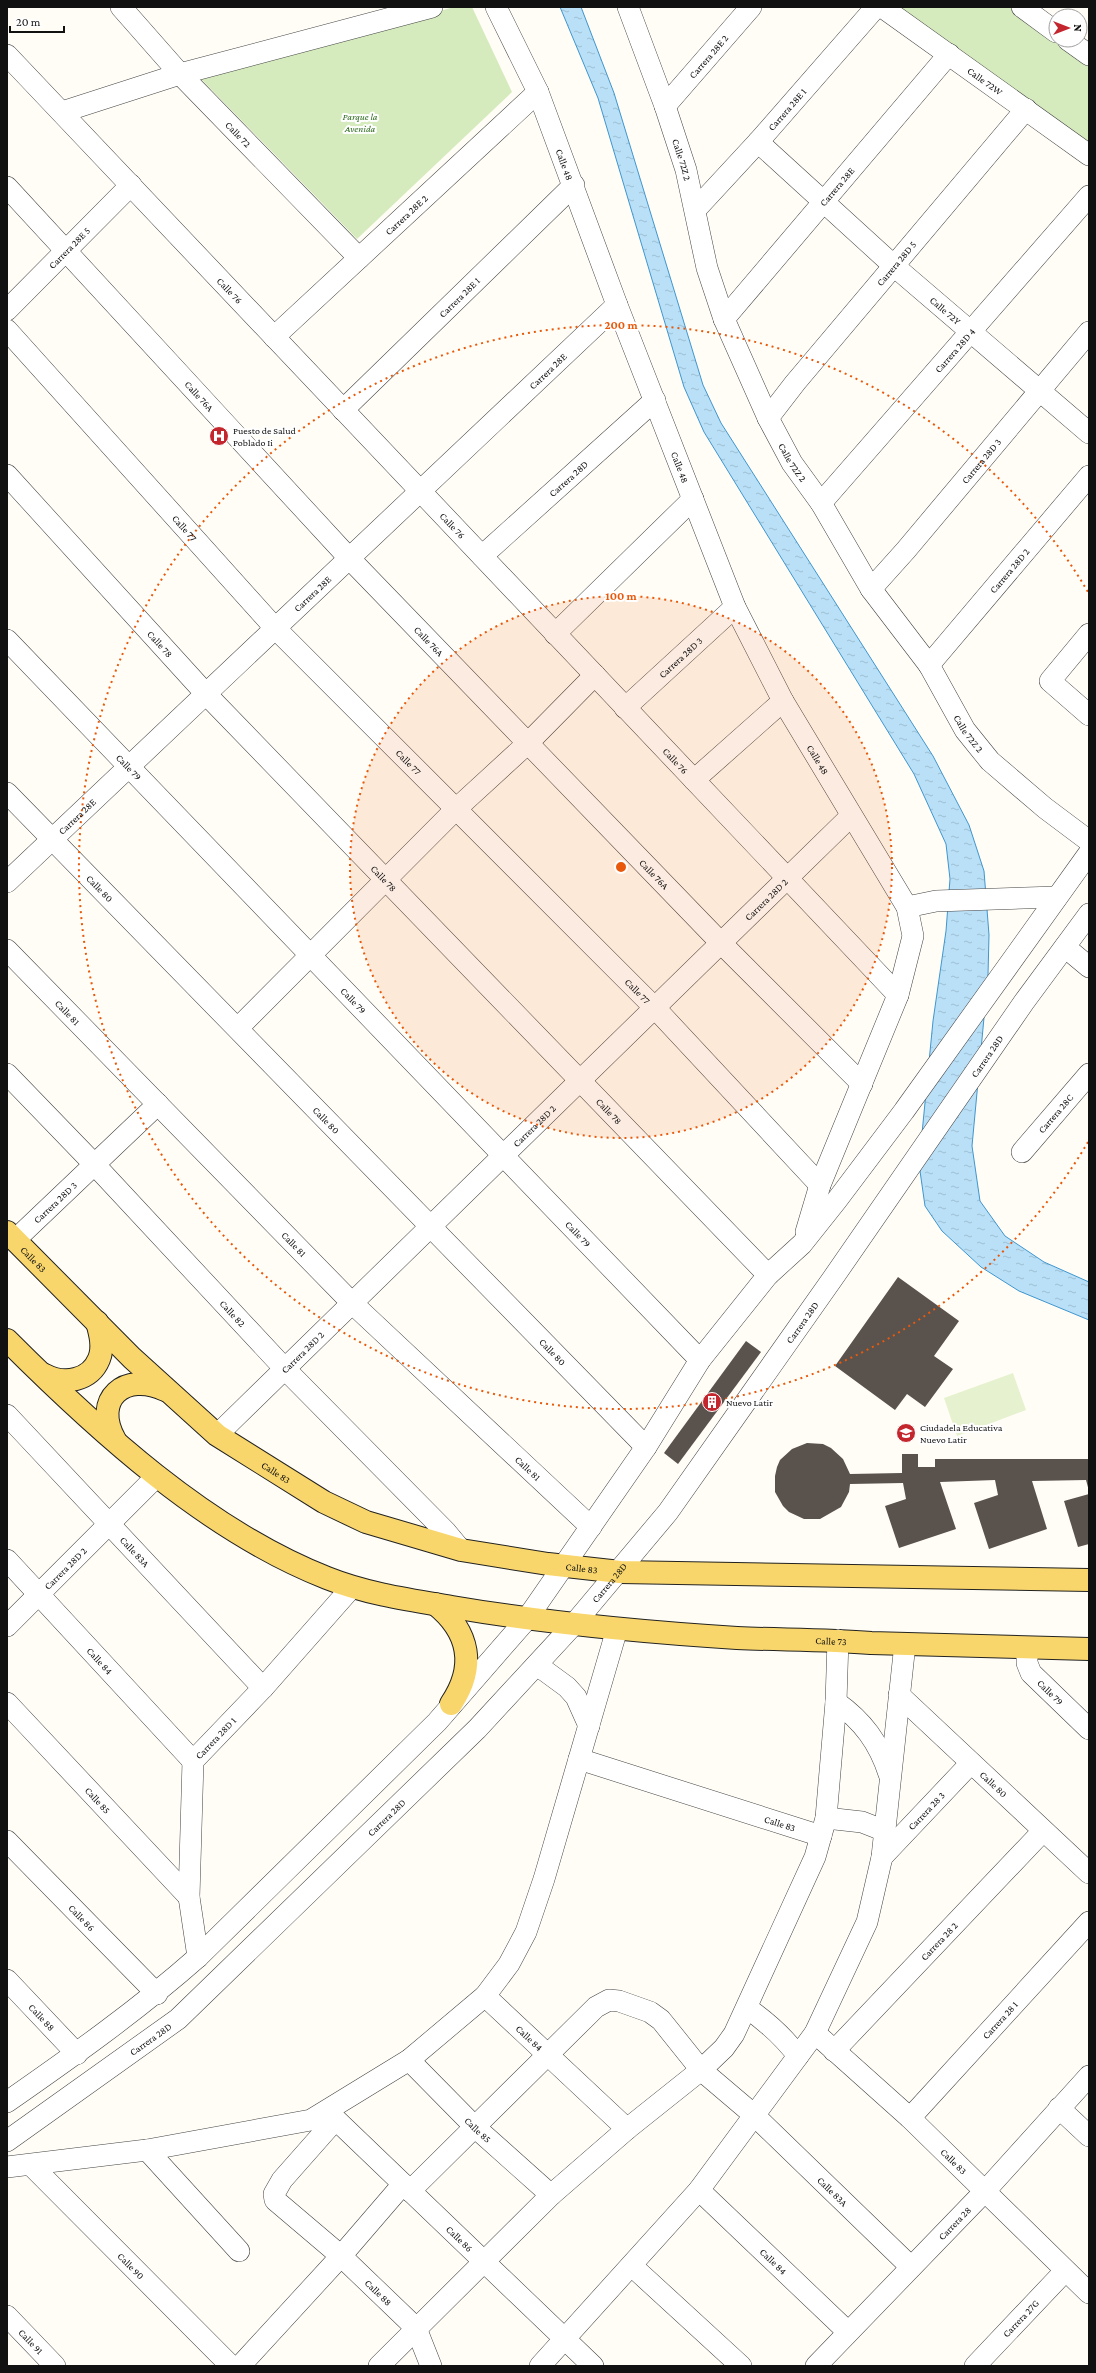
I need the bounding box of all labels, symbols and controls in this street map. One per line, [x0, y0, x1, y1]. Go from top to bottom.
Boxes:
scale bar [10, 8, 64, 34]
north arrow [1048, 8, 1088, 48]
text: 20 m [16, 15, 41, 29]
text: N [1072, 24, 1084, 32]
street label: Carrera 28E 2 [686, 32, 730, 80]
street label: Calle 72W [966, 65, 1006, 98]
street label: Carrera 28E 1 [765, 86, 808, 132]
park label: Parque la Avenida [342, 111, 378, 134]
street label: Calle 72 [223, 119, 253, 149]
street label: Calle 72Z 2 [671, 137, 694, 182]
street label: Calle 48 [554, 147, 576, 182]
street label: Carrera 28E [817, 164, 856, 208]
street label: Carrera 28E 2 [382, 192, 430, 237]
street label: Carrera 28E 5 [46, 224, 92, 271]
street label: Carrera 28D 5 [874, 238, 918, 288]
street label: Calle 76 [215, 275, 245, 305]
street label: Carrera 28E 1 [436, 275, 482, 319]
street label: Calle 72Y [928, 294, 964, 327]
text: 200 m [604, 318, 638, 332]
street label: Carrera 28D 4 [932, 326, 977, 375]
street label: Carrera 28E [527, 350, 569, 391]
street label: Calle 76A [183, 378, 216, 413]
hospital icon: Puesto de Salud Poblado Ii [208, 425, 230, 447]
place label: Puesto de Salud Poblado Ii [233, 425, 296, 448]
street label: Carrera 28D 3 [959, 436, 1003, 485]
street label: Calle 72Z 2 [777, 441, 809, 484]
street label: Calle 48 [669, 450, 691, 484]
street label: Carrera 28D [546, 458, 590, 499]
street label: Calle 76 [438, 510, 468, 541]
street label: Calle 77 [170, 512, 200, 543]
street label: Carrera 28D 2 [987, 546, 1031, 595]
street label: Carrera 28E [291, 573, 333, 614]
text: 100 m [605, 589, 638, 603]
street label: Calle 76A [412, 624, 446, 658]
street label: Calle 78 [145, 628, 175, 659]
street label: Carrera 28D 3 [656, 634, 704, 680]
street label: Calle 72Z 2 [952, 713, 986, 754]
street label: Calle 48 [805, 743, 831, 776]
street label: Calle 76 [661, 745, 691, 776]
street label: Calle 77 [394, 747, 424, 777]
street label: Calle 79 [114, 752, 144, 782]
street label: Carrera 28E [56, 795, 98, 836]
street label: Calle 76A [637, 857, 671, 891]
centre of rings [614, 860, 628, 874]
street label: Calle 78 [369, 863, 399, 893]
street label: Calle 80 [84, 872, 116, 904]
street label: Carrera 28D 2 [742, 876, 790, 922]
street label: Calle 77 [623, 976, 653, 1006]
street label: Calle 79 [339, 985, 369, 1015]
street label: Calle 81 [53, 997, 82, 1027]
street label: Carrera 28D [968, 1033, 1005, 1079]
street label: Carrera 28C [1036, 1092, 1075, 1135]
street label: Calle 78 [594, 1096, 624, 1126]
street label: Carrera 28D 2 [510, 1102, 558, 1149]
street label: Calle 80 [311, 1104, 342, 1136]
street label: Carrera 28D 3 [31, 1179, 79, 1225]
street label: Calle 79 [563, 1218, 593, 1249]
street label: Calle 81 [280, 1229, 309, 1259]
street label: Calle 83 [19, 1244, 49, 1274]
street label: Calle 82 [218, 1298, 248, 1329]
street label: Carrera 28D [783, 1299, 820, 1345]
street label: Carrera 28D 2 [279, 1329, 326, 1375]
street label: Calle 80 [537, 1336, 569, 1368]
building icon: Nuevo Latir [701, 1391, 723, 1413]
place label: Nuevo Latir [726, 1397, 773, 1408]
school or university icon: Ciudadela Educativa Nuevo Latir [895, 1422, 917, 1444]
place label: Ciudadela Educativa Nuevo Latir [920, 1422, 1003, 1445]
street label: Calle 81 [513, 1454, 543, 1483]
street label: Calle 83 [260, 1459, 293, 1485]
street label: Calle 83A [118, 1534, 152, 1569]
street label: Carrera 28D 2 [42, 1544, 89, 1591]
street label: Carrera 28D [589, 1560, 629, 1604]
street label: Calle 83 [565, 1561, 598, 1575]
street label: Calle 73 [815, 1635, 847, 1647]
street label: Calle 84 [85, 1645, 115, 1676]
street label: Calle 79 [1035, 1677, 1066, 1707]
street label: Carrera 28D 1 [193, 1715, 238, 1761]
street label: Calle 80 [978, 1769, 1010, 1799]
street label: Calle 85 [83, 1785, 113, 1816]
street label: Carrera 28 3 [905, 1789, 947, 1832]
street label: Carrera 28D [365, 1796, 408, 1838]
street label: Calle 83 [763, 1813, 797, 1833]
street label: Calle 86 [67, 1902, 97, 1933]
street label: Carrera 28 2 [918, 1919, 960, 1962]
street label: Carrera 28 1 [980, 1999, 1020, 2041]
street label: Calle 88 [27, 2001, 57, 2033]
street label: Carrera 28D [127, 2020, 173, 2057]
street label: Calle 84 [514, 2023, 545, 2053]
street label: Calle 85 [463, 2115, 494, 2145]
street label: Calle 83 [939, 2146, 969, 2176]
street label: Calle 83A [815, 2174, 850, 2208]
street label: Carrera 28 [936, 2204, 973, 2242]
street label: Calle 86 [444, 2223, 475, 2254]
street label: Calle 84 [758, 2246, 789, 2276]
street label: Calle 90 [116, 2250, 147, 2281]
street label: Calle 88 [363, 2277, 394, 2307]
street label: Carrera 27G [1000, 2297, 1041, 2339]
street label: Calle 91 [17, 2326, 46, 2356]

